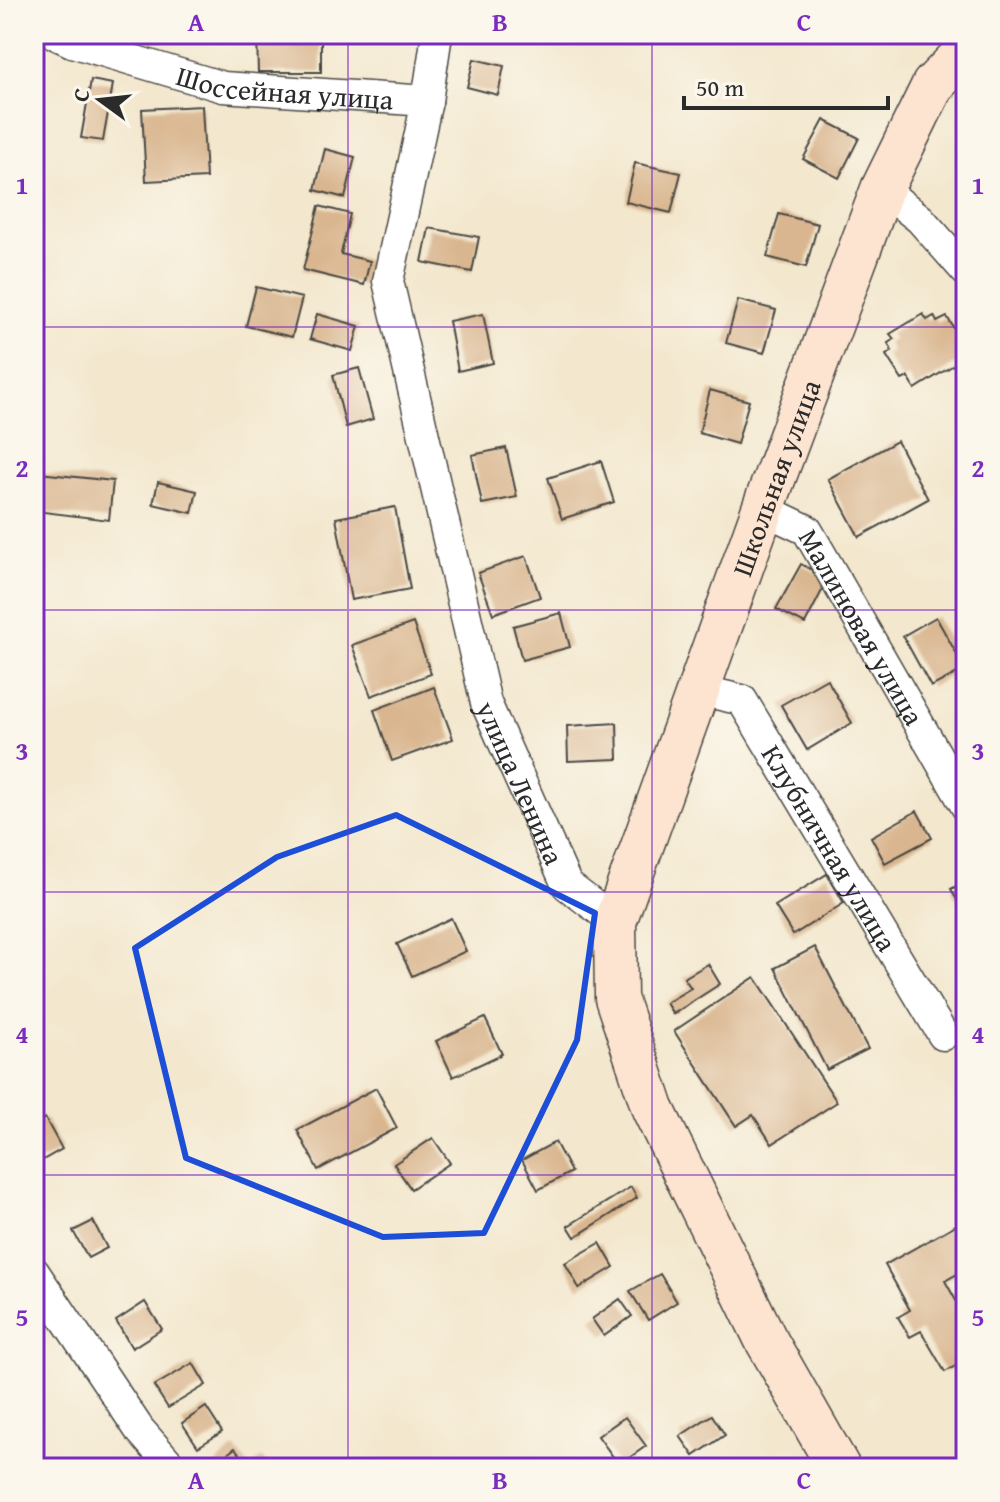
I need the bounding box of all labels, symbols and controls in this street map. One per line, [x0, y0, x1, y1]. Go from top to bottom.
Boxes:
text: A [188, 2, 205, 41]
text: B [492, 2, 508, 41]
text: C [797, 2, 811, 41]
street label: Шоссейная улица [172, 54, 395, 119]
north arrow [60, 60, 140, 140]
scale bar [684, 60, 888, 110]
text: 50 m [696, 70, 744, 105]
text: С [64, 85, 98, 105]
text: 1 [15, 165, 29, 204]
text: 1 [971, 165, 985, 204]
street label: Школьная улица [720, 373, 830, 581]
text: 2 [15, 448, 29, 487]
text: 2 [971, 448, 985, 487]
street label: Малиновая улица [790, 520, 936, 733]
street label: улица Ленина [467, 693, 576, 871]
text: 3 [15, 731, 29, 770]
text: 3 [971, 731, 985, 770]
street label: Клубничная улица [752, 736, 909, 959]
text: 4 [15, 1014, 29, 1053]
text: 4 [971, 1014, 985, 1053]
text: 5 [15, 1297, 29, 1336]
text: 5 [971, 1297, 985, 1336]
text: A [188, 1460, 205, 1499]
text: B [492, 1460, 508, 1499]
text: C [797, 1460, 811, 1499]

